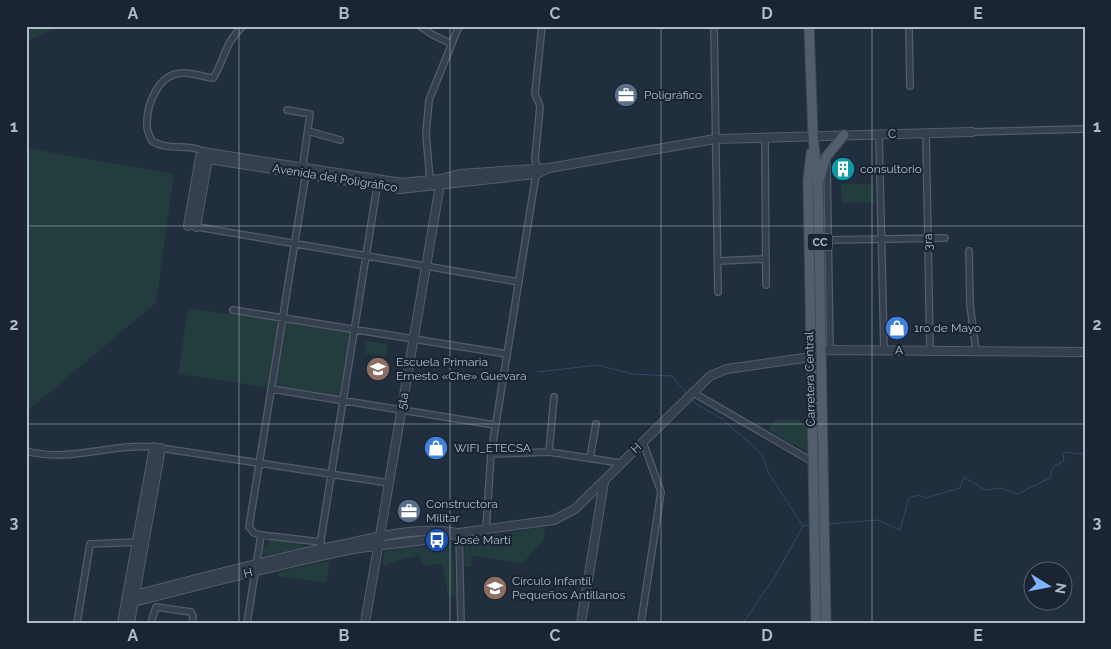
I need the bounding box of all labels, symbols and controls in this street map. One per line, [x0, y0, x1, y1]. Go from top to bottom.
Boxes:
text: A [128, 4, 139, 23]
text: B [339, 4, 350, 23]
text: C [550, 4, 561, 23]
text: D [761, 4, 773, 23]
text: E [973, 4, 983, 23]
office icon: Poligráfico [613, 82, 639, 108]
place label: Poligráfico [644, 88, 702, 102]
text: 1 [10, 117, 18, 136]
text: 1 [1093, 117, 1101, 136]
street label: C [888, 127, 896, 141]
building icon: consultorio [830, 156, 856, 182]
street label: Avenida del Poligráfico [272, 161, 398, 195]
place label: consultorio [860, 162, 922, 176]
road number: CC [808, 233, 832, 250]
street label: 3ra [921, 233, 935, 251]
text: 2 [9, 315, 19, 334]
shop icon: 1ro de Mayo [884, 315, 910, 341]
text: 2 [1092, 315, 1102, 334]
place label: 1ro de Mayo [914, 321, 981, 335]
street label: Carretera Central [802, 331, 818, 427]
street label: A [895, 343, 903, 357]
place label: Escuela Primaria Ernesto «Che» Guevara [396, 355, 527, 383]
school or university icon: Escuela Primaria Ernesto «Che» Guevara [365, 356, 391, 382]
street label: 5ta [395, 391, 411, 411]
shop icon: WIFI_ETECSA [423, 435, 449, 461]
street label: H [628, 440, 644, 456]
place label: WIFI_ETECSA [454, 441, 531, 455]
place label: Constructora Militar [426, 497, 498, 525]
office icon: Constructora Militar [396, 498, 422, 524]
text: 3 [10, 513, 19, 532]
text: 3 [1093, 513, 1102, 532]
bus stop icon: José Martí [424, 527, 450, 553]
place label: José Martí [454, 533, 511, 547]
north arrow [1024, 562, 1074, 612]
street label: H [242, 565, 254, 581]
place label: Círculo Infantil Pequeños Antillanos [512, 574, 625, 602]
school or university icon: Círculo Infantil Pequeños Antillanos [482, 575, 508, 601]
text: N [1052, 582, 1070, 595]
text: A [128, 626, 139, 645]
text: B [339, 626, 350, 645]
text: C [550, 626, 561, 645]
text: D [761, 626, 773, 645]
text: E [973, 626, 983, 645]

